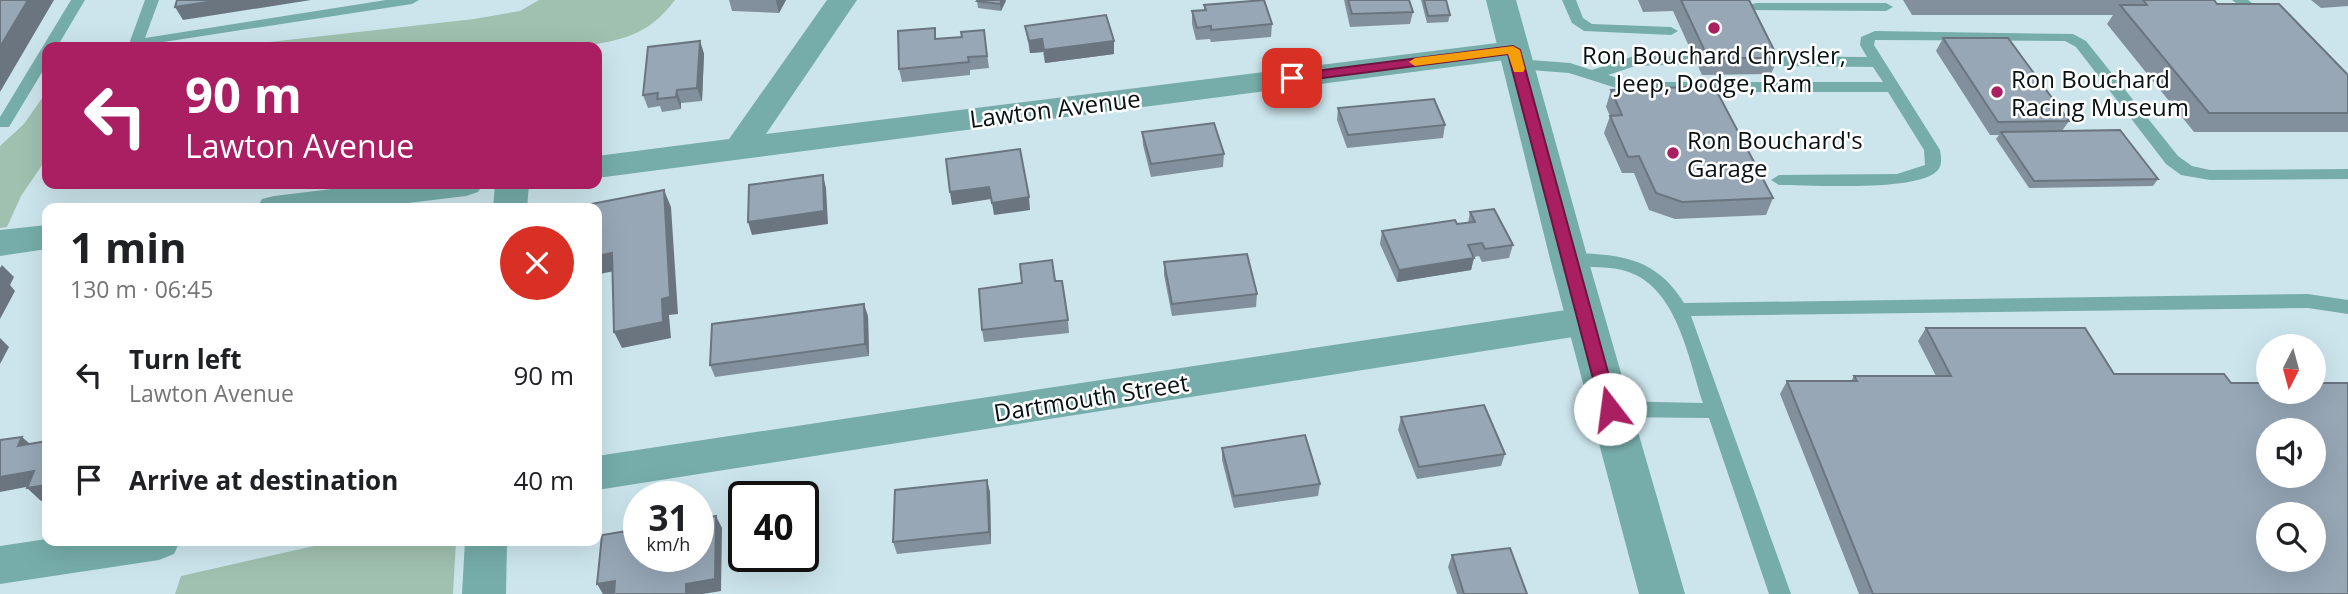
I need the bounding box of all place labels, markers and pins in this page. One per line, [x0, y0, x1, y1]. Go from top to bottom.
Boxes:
marker: Ron Bouchard Chrysler, Jeep, Dodge, Ram [1706, 20, 1722, 36]
place label: Ron Bouchard Chrysler, Jeep, Dodge, Ram [1582, 38, 1846, 99]
pin [1262, 48, 1322, 108]
place label: Ron Bouchard Racing Museum [2011, 62, 2189, 123]
marker: Ron Bouchard Racing Museum [1989, 84, 2005, 100]
place label: Ron Bouchard's Garage [1687, 123, 1863, 184]
marker: Ron Bouchard's Garage [1665, 145, 1681, 161]

